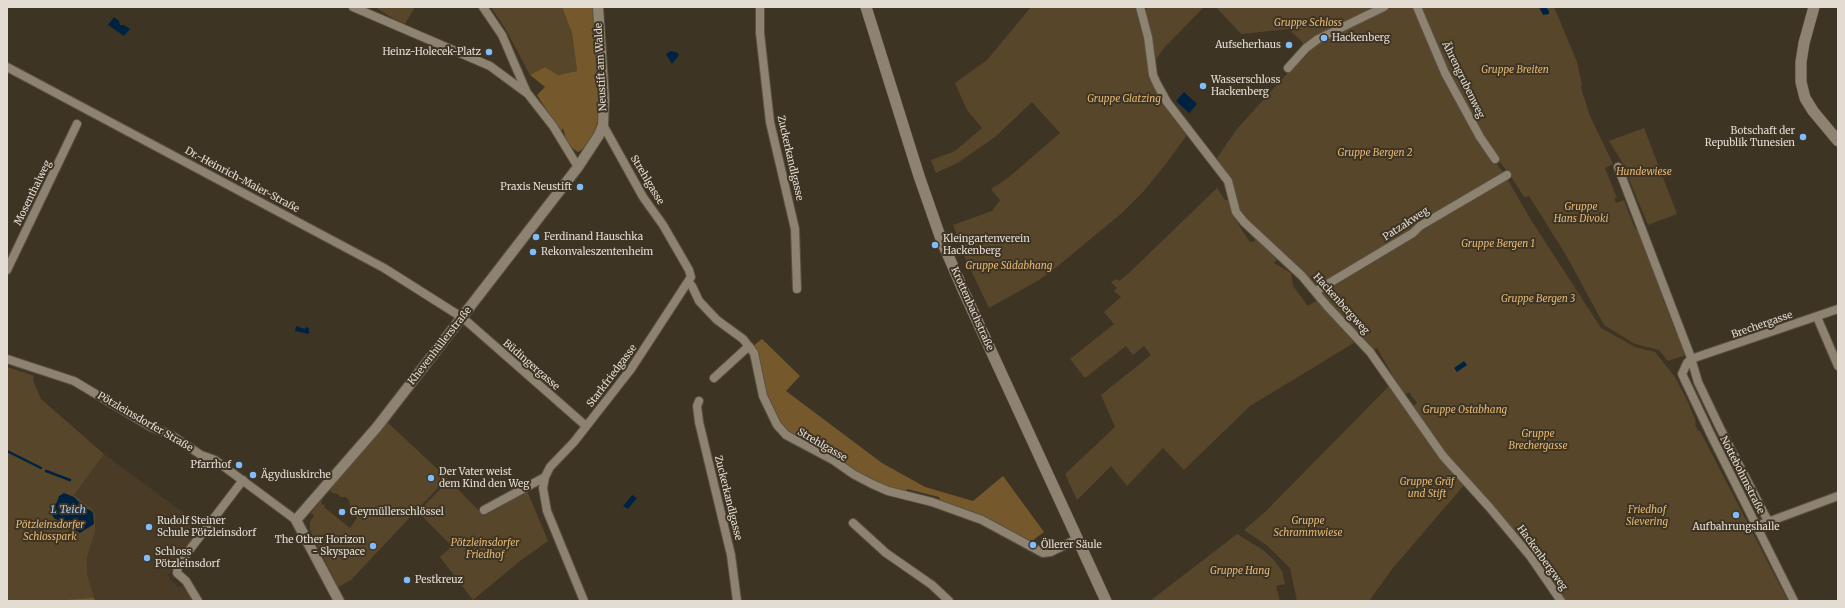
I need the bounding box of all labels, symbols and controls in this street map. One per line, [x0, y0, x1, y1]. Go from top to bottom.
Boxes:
park label: Gruppe Schloss [1274, 17, 1342, 29]
street label: Neustift am Walde [593, 23, 609, 111]
place label: Hackenberg [1332, 32, 1390, 44]
marker: Hackenberg [1319, 33, 1329, 43]
place label: Aufseherhaus [1215, 39, 1281, 51]
marker: Aufseherhaus [1284, 40, 1294, 50]
street label: Ährengrubenweg [1439, 40, 1487, 120]
place label: Heinz-Holecek-Platz [382, 46, 481, 58]
marker: Heinz-Holecek-Platz [484, 47, 494, 57]
park label: Gruppe Breiten [1481, 64, 1549, 76]
place label: Wasserschloss Hackenberg [1211, 74, 1280, 98]
marker: Wasserschloss Hackenberg [1198, 81, 1208, 91]
park label: Gruppe Glatzing [1087, 93, 1161, 105]
street label: Zuckerkandlgasse [774, 114, 806, 202]
place label: Botschaft der Republik Tunesien [1705, 125, 1795, 148]
marker: Botschaft der Republik Tunesien [1798, 132, 1808, 142]
street label: Dr.-Heinrich-Maier-Straße [183, 145, 301, 215]
park label: Gruppe Bergen 2 [1338, 147, 1412, 159]
street label: Strehlgasse [628, 153, 666, 207]
street label: Mosenthalweg [12, 159, 54, 227]
park label: Hundewiese [1616, 166, 1672, 178]
place label: Praxis Neustift [500, 181, 572, 193]
marker: Praxis Neustift [575, 182, 585, 192]
park label: Gruppe Hans Divoki [1554, 201, 1608, 224]
street label: Patzakweg [1381, 205, 1431, 243]
place label: Ferdinand Hauschka [544, 231, 643, 243]
marker: Ferdinand Hauschka [531, 232, 541, 242]
place label: Kleingartenverein Hackenberg [943, 233, 1030, 256]
park label: Gruppe Bergen 1 [1461, 238, 1535, 250]
marker: Kleingartenverein Hackenberg [930, 240, 940, 250]
place label: Rekonvaleszentenheim [541, 246, 653, 258]
marker: Rekonvaleszentenheim [528, 247, 538, 257]
park label: Gruppe Südabhang [966, 260, 1052, 272]
street label: Krottenbachstraße [948, 265, 996, 353]
street label: Hackenbergweg [1310, 271, 1372, 337]
park label: Gruppe Bergen 3 [1501, 293, 1575, 305]
street label: Khevenhüllerstraße [406, 305, 474, 387]
street label: Brechergasse [1730, 309, 1794, 341]
street label: Büdingergasse [500, 337, 562, 393]
street label: Starkfriedgasse [585, 342, 639, 410]
street label: Pötzleinsdorfer Straße [95, 390, 195, 454]
park label: Gruppe Ostabhang [1423, 404, 1507, 416]
street label: Strehlgasse [795, 426, 849, 464]
park label: Gruppe Brechergasse [1509, 428, 1567, 452]
street label: Nottebohmstraße [1717, 434, 1767, 516]
street label: Zuckerkandlgasse [712, 454, 744, 542]
place label: Pfarrhof [190, 459, 231, 471]
marker: Pfarrhof [234, 460, 244, 470]
place label: Der Vater weist dem Kind den Weg [439, 466, 529, 490]
place label: Ägydiuskirche [261, 469, 331, 481]
marker: Ägydiuskirche [248, 470, 258, 480]
marker: Der Vater weist dem Kind den Weg [426, 473, 436, 483]
park label: Gruppe Gräf und Stift [1400, 476, 1454, 500]
water label: 1. Teich [50, 503, 86, 517]
park label: Friedhof Sievering [1626, 504, 1668, 528]
place label: Geymüllerschlössel [350, 506, 444, 518]
marker: Geymüllerschlössel [337, 507, 347, 517]
marker: Aufbahrungshalle [1731, 510, 1741, 520]
place label: Rudolf Steiner Schule Pötzleinsdorf [157, 515, 256, 538]
park label: Gruppe Schrammwiese [1273, 515, 1343, 538]
park label: Pötzleinsdorfer Schlosspark [16, 519, 84, 542]
place label: Aufbahrungshalle [1693, 521, 1779, 533]
marker: Rudolf Steiner Schule Pötzleinsdorf [144, 522, 154, 532]
street label: Hackenbergweg [1514, 523, 1570, 593]
place label: The Other Horizon - Skyspace [275, 534, 365, 558]
park label: Pötzleinsdorfer Friedhof [451, 537, 519, 560]
place label: Öllerer Säule [1041, 539, 1102, 551]
marker: Öllerer Säule [1028, 540, 1038, 550]
marker: The Other Horizon - Skyspace [368, 541, 378, 551]
place label: Schloss Pötzleinsdorf [155, 546, 220, 570]
marker: Schloss Pötzleinsdorf [142, 553, 152, 563]
park label: Gruppe Hang [1210, 565, 1270, 577]
place label: Pestkreuz [415, 574, 463, 586]
marker: Pestkreuz [402, 575, 412, 585]

